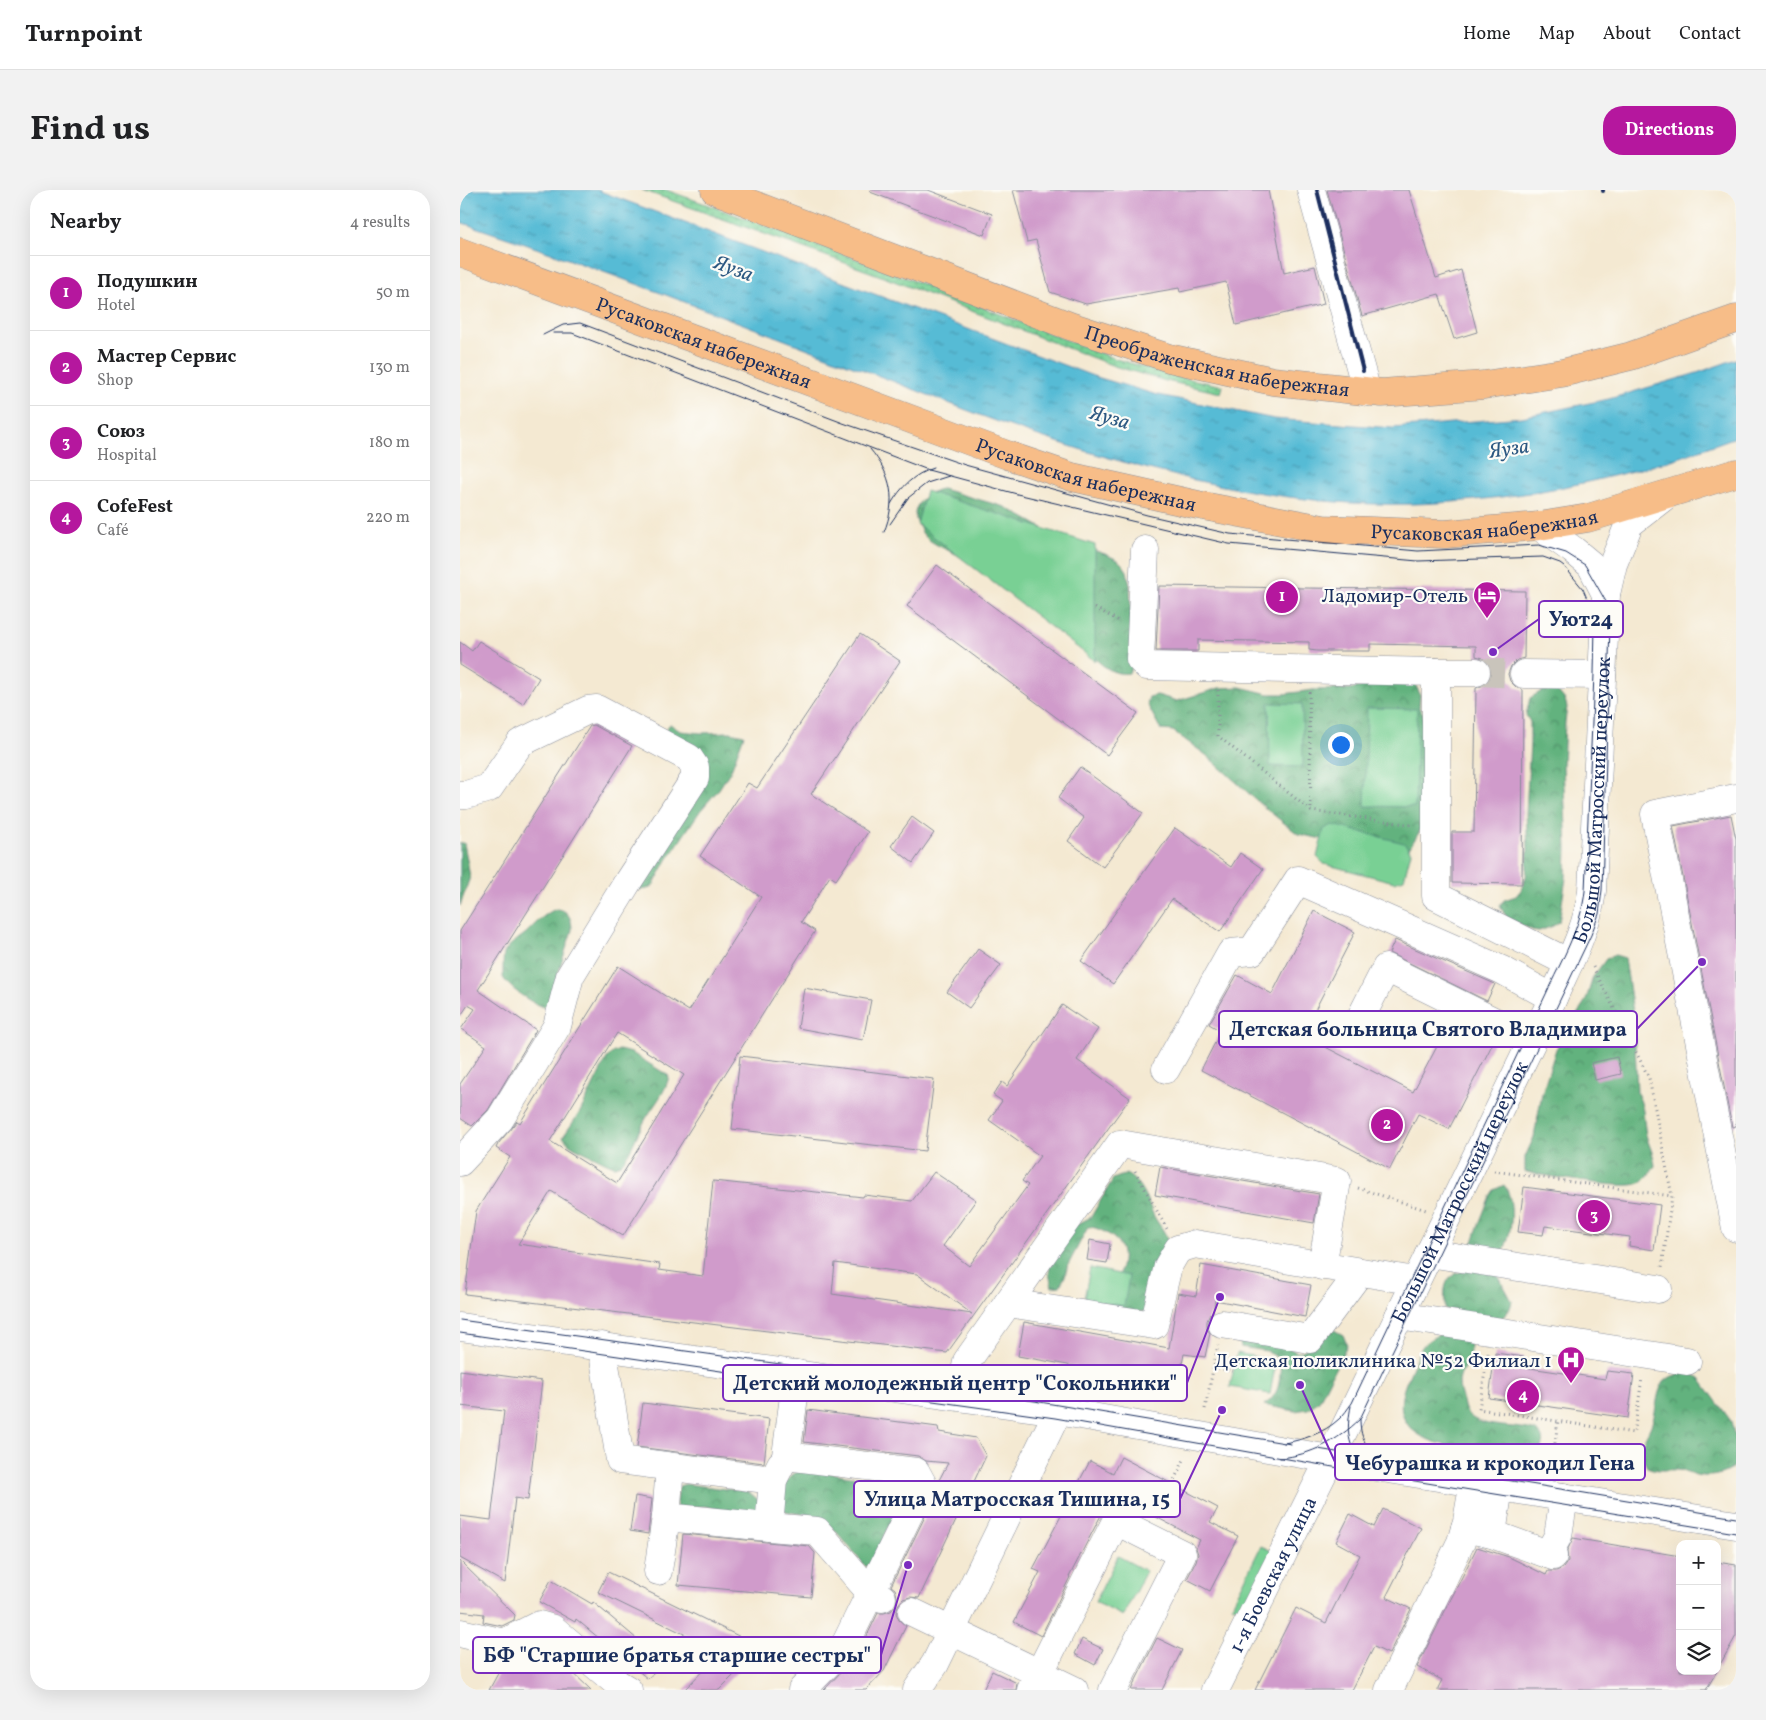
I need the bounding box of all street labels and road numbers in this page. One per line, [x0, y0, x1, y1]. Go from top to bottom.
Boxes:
street label: Русаковская набережная [591, 292, 815, 397]
street label: Преображенская набережная [1081, 320, 1351, 405]
street label: Русаковская набережная [971, 432, 1199, 520]
street label: Русаковская набережная [1370, 504, 1602, 550]
street label: Большой Матросский переулок [1567, 656, 1619, 948]
street label: Большой Матросский переулок [1386, 1056, 1537, 1328]
street label: 1-я Боевская улица [1223, 1492, 1325, 1659]

